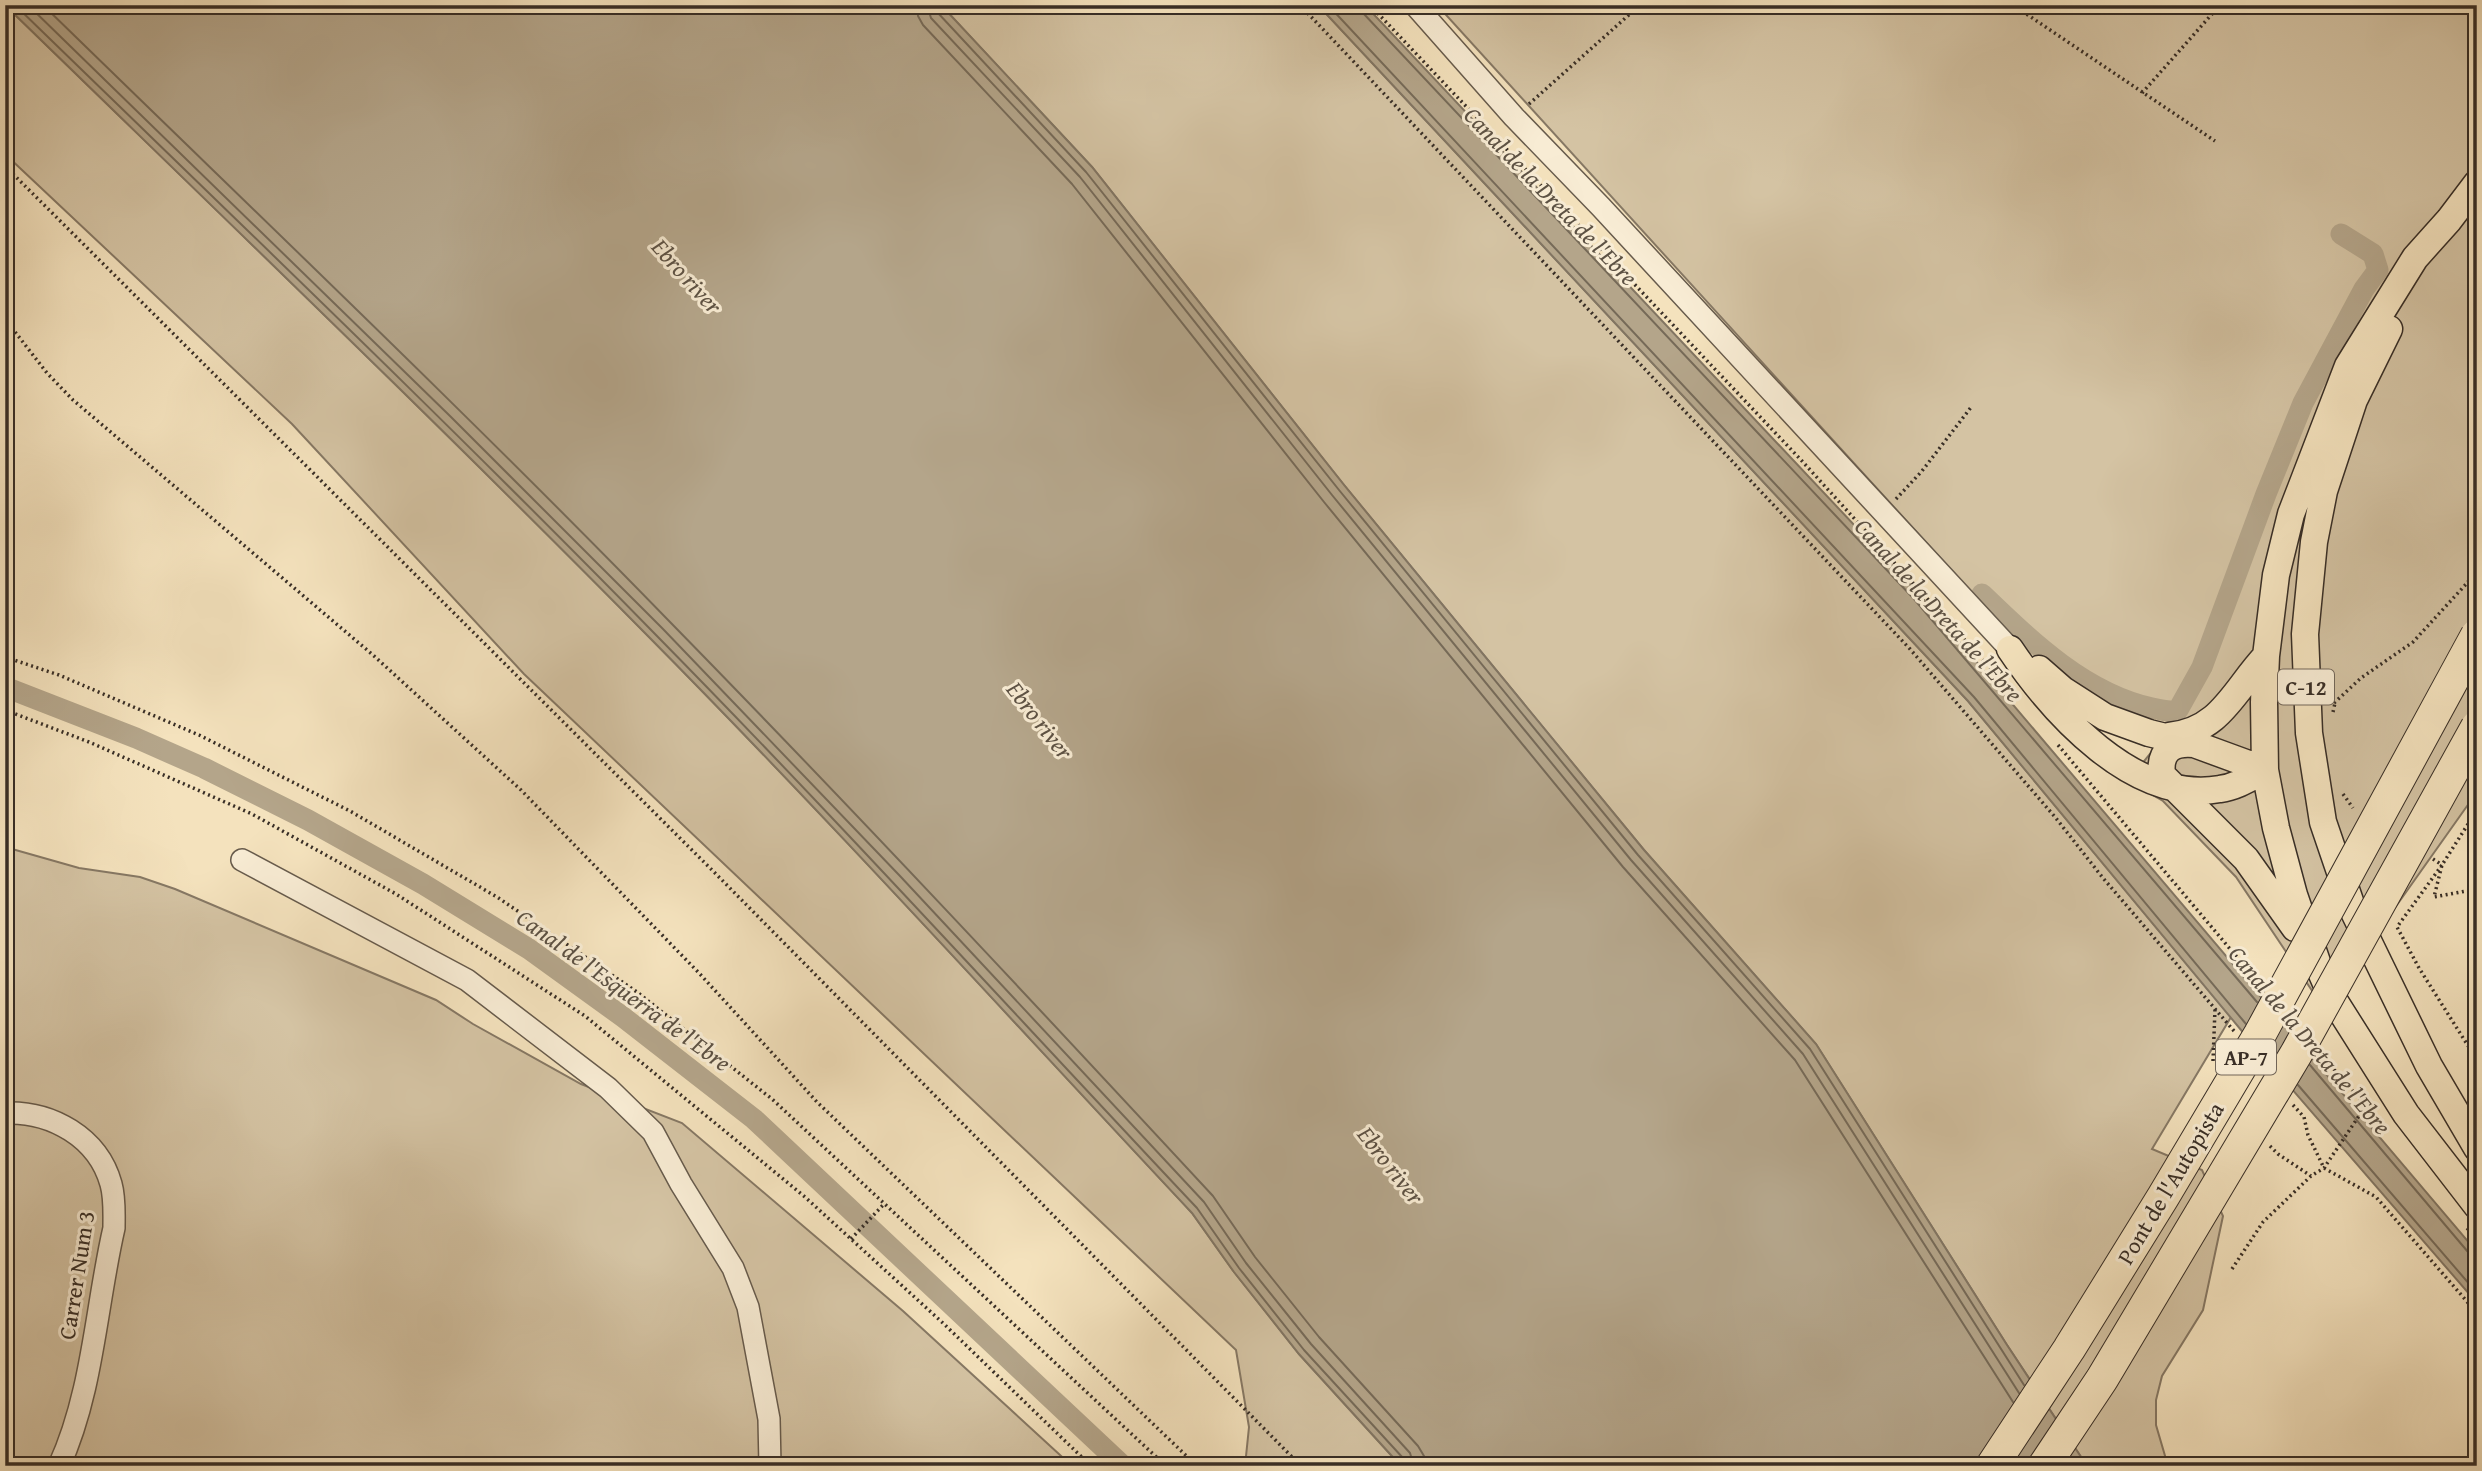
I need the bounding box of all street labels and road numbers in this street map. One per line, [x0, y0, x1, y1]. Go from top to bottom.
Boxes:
road number: C-12 [2278, 670, 2334, 704]
road number: AP-7 [2216, 1040, 2276, 1074]
street label: Pont de l'Autopista [2108, 1096, 2232, 1270]
street label: Carrer Num 3 [50, 1208, 102, 1342]

